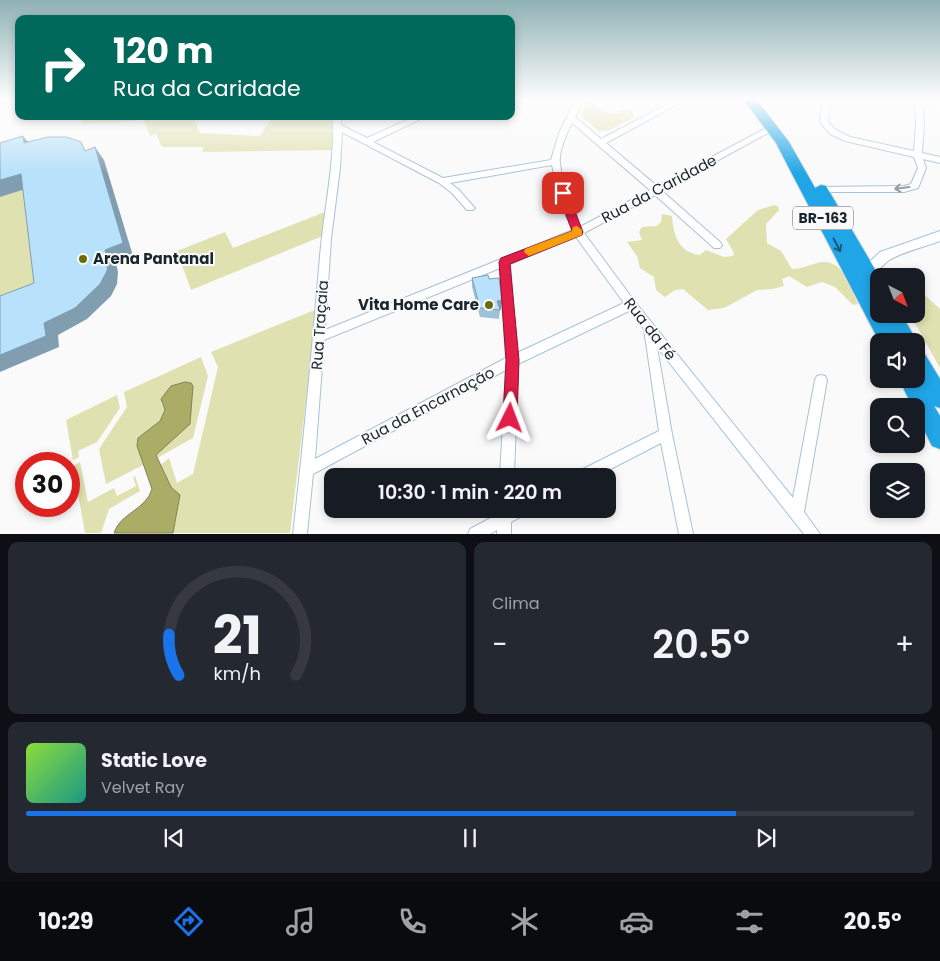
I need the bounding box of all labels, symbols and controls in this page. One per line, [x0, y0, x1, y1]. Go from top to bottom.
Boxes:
text: 120 m [113, 26, 213, 75]
icon: right [30, 35, 95, 100]
text: Rua da Caridade [113, 73, 301, 104]
street label: Rua da Caridade [597, 149, 720, 228]
pin [542, 172, 584, 214]
icon: arrive [549, 179, 577, 207]
one-way arrow [895, 183, 911, 193]
road number: BR-163 [793, 207, 853, 230]
one-way arrow [833, 238, 843, 252]
place label: Arena Pantanal [93, 248, 214, 269]
marker: Arena Pantanal [77, 253, 89, 265]
north arrow [870, 268, 925, 322]
map controls [870, 268, 925, 518]
street label: Rua Traçaia [306, 279, 333, 370]
street label: Rua da Fé [619, 293, 681, 364]
place label: Vita Home Care [358, 294, 479, 315]
marker: Vita Home Care [483, 299, 495, 311]
button: sound [870, 333, 925, 388]
street label: Rua da Encarnação [358, 362, 498, 450]
position arrow [483, 391, 535, 443]
button: search [870, 398, 925, 453]
speed limit sign: 30 [15, 452, 80, 517]
button: layers [870, 463, 925, 518]
text: 10:30 · 1 min · 220 m [378, 479, 562, 506]
text: Clima [492, 592, 540, 615]
text: 21 [212, 599, 262, 672]
text: 20.5° [652, 618, 750, 671]
text: − [492, 625, 507, 664]
text: + [895, 625, 914, 664]
text: km/h [213, 661, 261, 686]
text: Static Love [101, 747, 207, 774]
text: Velvet Ray [101, 776, 184, 799]
icon: previous [160, 824, 188, 852]
icon: pause [456, 824, 484, 852]
icon: next [752, 824, 780, 852]
icon: directions [171, 904, 206, 939]
icon: music [283, 904, 318, 939]
icon: phone [395, 904, 430, 939]
icon: climate [507, 904, 542, 939]
icon: car [619, 904, 654, 939]
icon: filters [732, 904, 767, 939]
text: 10:29 [39, 906, 94, 937]
text: 20.5° [844, 906, 901, 937]

